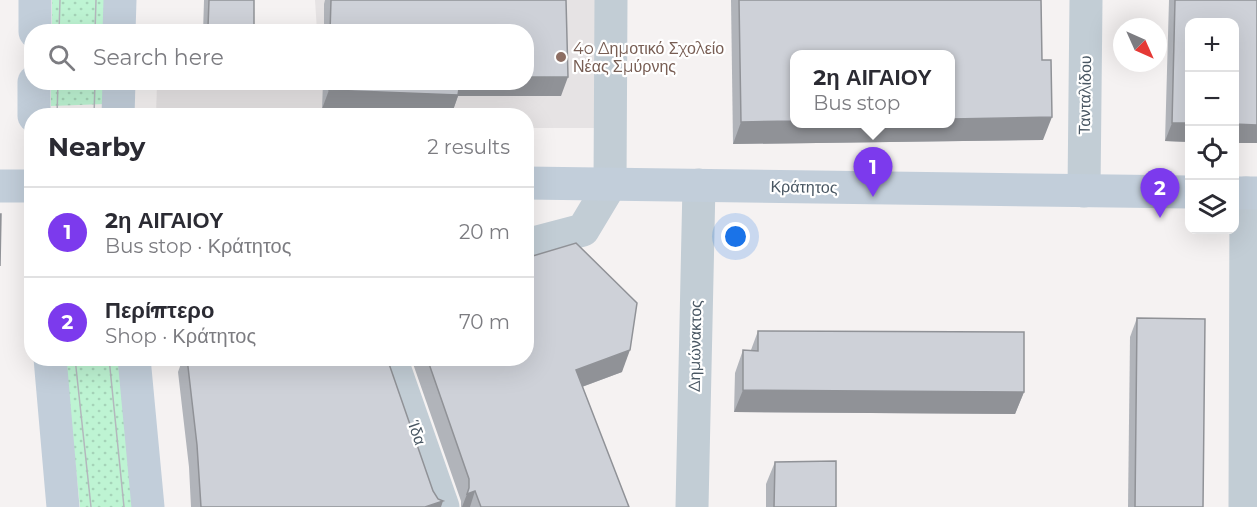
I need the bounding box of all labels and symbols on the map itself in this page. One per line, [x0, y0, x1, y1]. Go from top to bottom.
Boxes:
north arrow [1113, 18, 1167, 72]
place label: 4o Δημοτικό Σχολείο Νέας Σμύρνης [573, 39, 724, 76]
marker: 4o Δημοτικό Σχολείο Νέας Σμύρνης [554, 50, 568, 64]
street label: Τανταλίδου [1075, 55, 1095, 135]
pin: 1 [854, 148, 892, 197]
pin: 2 [1140, 168, 1180, 218]
street label: Κράτητος [770, 177, 838, 197]
your location [721, 222, 750, 251]
street label: Δημώνακτος [685, 300, 705, 392]
street label: Ίδα [404, 417, 430, 448]

